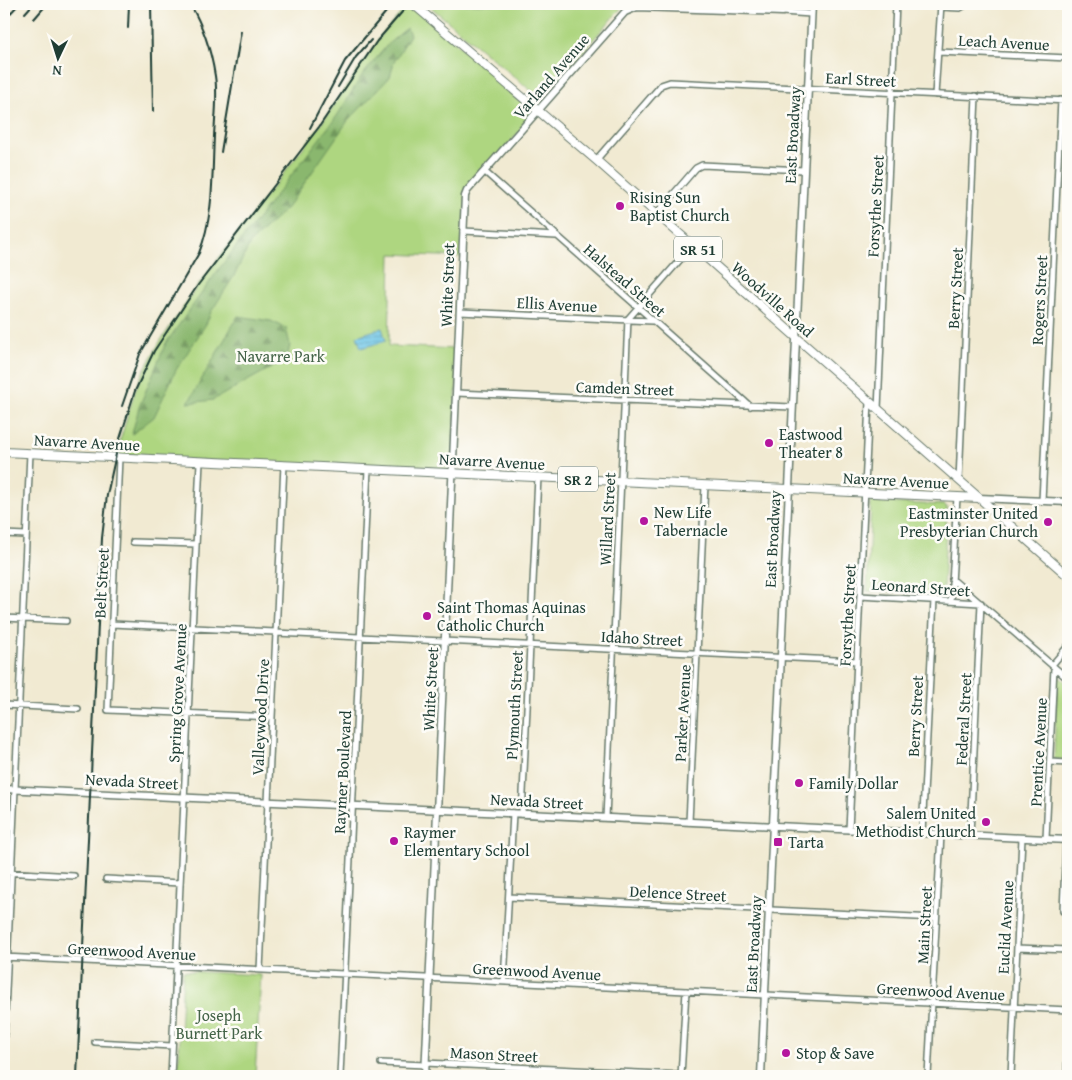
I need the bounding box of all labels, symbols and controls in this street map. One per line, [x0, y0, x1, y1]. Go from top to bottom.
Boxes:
street label: Varland Avenue [507, 28, 595, 124]
street label: Leach Avenue [958, 28, 1050, 56]
north arrow [32, 32, 82, 82]
text: N [51, 61, 62, 81]
street label: Earl Street [825, 65, 897, 93]
street label: East Broadway [777, 86, 807, 184]
street label: Forsythe Street [860, 154, 890, 258]
place label: Rising Sun Baptist Church [630, 185, 729, 227]
marker: Rising Sun Baptist Church [614, 200, 626, 212]
road number: SR 51 [674, 236, 722, 262]
street label: Halstead Street [579, 237, 672, 323]
street label: White Street [434, 242, 460, 328]
street label: Berry Street [941, 246, 969, 329]
street label: Rogers Street [1025, 254, 1053, 345]
street label: Woodville Road [726, 255, 820, 343]
street label: Ellis Avenue [516, 290, 598, 318]
park label: Navarre Park [237, 344, 326, 368]
street label: Camden Street [575, 374, 675, 402]
place label: Eastwood Theater 8 [779, 422, 843, 464]
street label: Navarre Avenue [33, 427, 141, 457]
marker: Eastwood Theater 8 [763, 437, 775, 449]
street label: Navarre Avenue [438, 446, 546, 476]
street label: Navarre Avenue [842, 465, 950, 495]
road number: SR 2 [558, 466, 598, 492]
street label: Willard Street [593, 471, 621, 566]
street label: East Broadway [757, 490, 787, 588]
place label: New Life Tabernacle [654, 500, 728, 542]
place label: Eastminster United Presbyterian Church [900, 501, 1038, 543]
marker: New Life Tabernacle [638, 515, 650, 527]
marker: Eastminster United Presbyterian Church [1042, 516, 1054, 528]
street label: Belt Street [87, 547, 115, 619]
street label: Forsythe Street [832, 563, 862, 667]
street label: Leonard Street [871, 572, 972, 602]
place label: Saint Thomas Aquinas Catholic Church [437, 595, 586, 637]
marker: Saint Thomas Aquinas Catholic Church [421, 610, 433, 622]
street label: Spring Grove Avenue [161, 623, 193, 763]
street label: Idaho Street [600, 624, 684, 652]
street label: White Street [416, 646, 444, 732]
street label: Plymouth Street [499, 649, 529, 760]
street label: Valleywood Drive [245, 658, 275, 776]
street label: Parker Avenue [667, 664, 697, 762]
street label: Federal Street [949, 671, 977, 766]
street label: Berry Street [901, 674, 929, 757]
street label: Prentice Avenue [1023, 697, 1053, 807]
street label: Raymer Boulevard [327, 709, 357, 834]
street label: Nevada Street [85, 767, 180, 795]
place label: Family Dollar [809, 771, 899, 795]
marker: Family Dollar [793, 777, 805, 789]
street label: Nevada Street [490, 787, 585, 815]
place label: Salem United Methodist Church [856, 801, 976, 843]
marker: Salem United Methodist Church [980, 816, 992, 828]
place label: Raymer Elementary School [404, 820, 530, 862]
place label: Tarta [788, 830, 824, 854]
marker: Raymer Elementary School [388, 835, 400, 847]
marker: Tarta [772, 836, 784, 848]
street label: Delence Street [629, 878, 727, 908]
street label: Euclid Avenue [991, 880, 1019, 974]
street label: Main Street [910, 885, 938, 965]
street label: East Broadway [738, 895, 768, 993]
street label: Greenwood Avenue [67, 936, 197, 966]
street label: Greenwood Avenue [472, 956, 602, 986]
street label: Greenwood Avenue [876, 976, 1006, 1006]
park label: Joseph Burnett Park [176, 1003, 263, 1045]
street label: Mason Street [449, 1040, 539, 1068]
place label: Stop & Save [796, 1041, 874, 1065]
marker: Stop & Save [780, 1047, 792, 1059]

